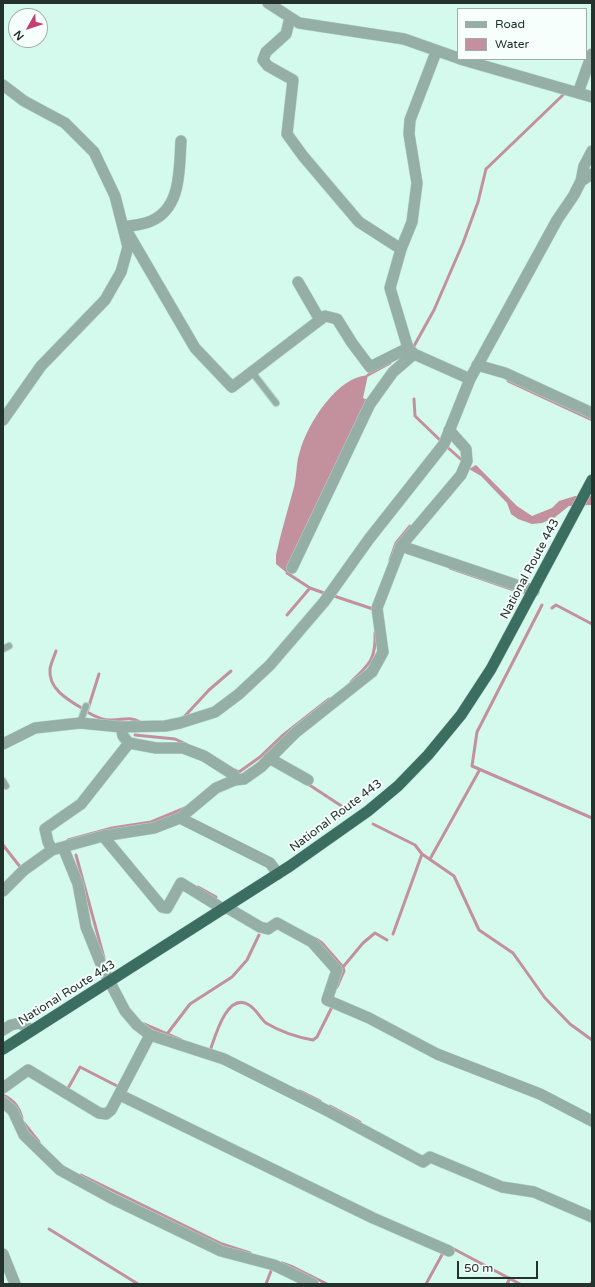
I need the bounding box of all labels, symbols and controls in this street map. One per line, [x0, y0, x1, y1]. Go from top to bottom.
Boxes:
north arrow [8, 8, 48, 48]
legend [457, 8, 587, 60]
text: Road [495, 17, 525, 31]
text: N [11, 28, 27, 43]
text: Water [495, 37, 529, 51]
street label: National Route 443 [497, 516, 563, 622]
street label: National Route 443 [287, 777, 385, 855]
street label: National Route 443 [16, 957, 118, 1029]
scale bar [459, 1253, 540, 1279]
text: 50 m [464, 1261, 493, 1275]

